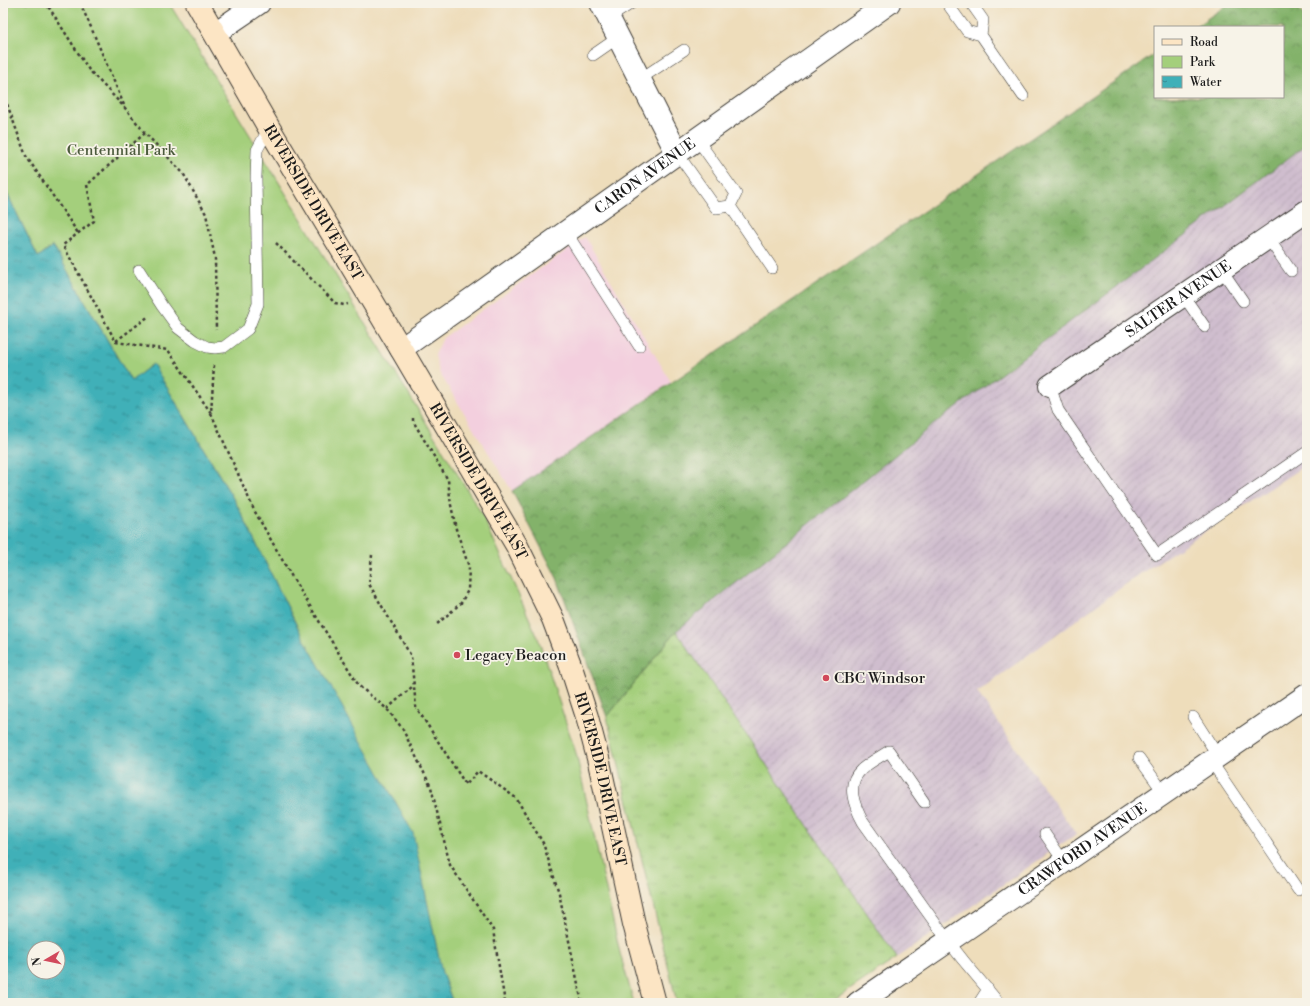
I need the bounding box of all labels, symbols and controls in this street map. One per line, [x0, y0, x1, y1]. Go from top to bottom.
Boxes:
legend [1154, 26, 1284, 98]
text: Road [1190, 35, 1218, 50]
text: Park [1190, 55, 1216, 70]
text: Water [1189, 75, 1222, 90]
street label: RIVERSIDE DRIVE EAST [259, 121, 367, 285]
street label: CARON AVENUE [591, 134, 699, 219]
park label: Centennial Park [67, 141, 177, 160]
street label: SALTER AVENUE [1122, 256, 1235, 342]
street label: RIVERSIDE DRIVE EAST [425, 400, 531, 563]
place label: Legacy Beacon [465, 646, 567, 665]
marker: Legacy Beacon [452, 650, 462, 660]
place label: CBC Windsor [834, 669, 926, 688]
marker: CBC Windsor [821, 673, 831, 683]
street label: RIVERSIDE DRIVE EAST [570, 690, 630, 868]
street label: CRAWFORD AVENUE [1015, 799, 1151, 900]
north arrow [26, 940, 66, 980]
text: N [29, 956, 45, 967]

